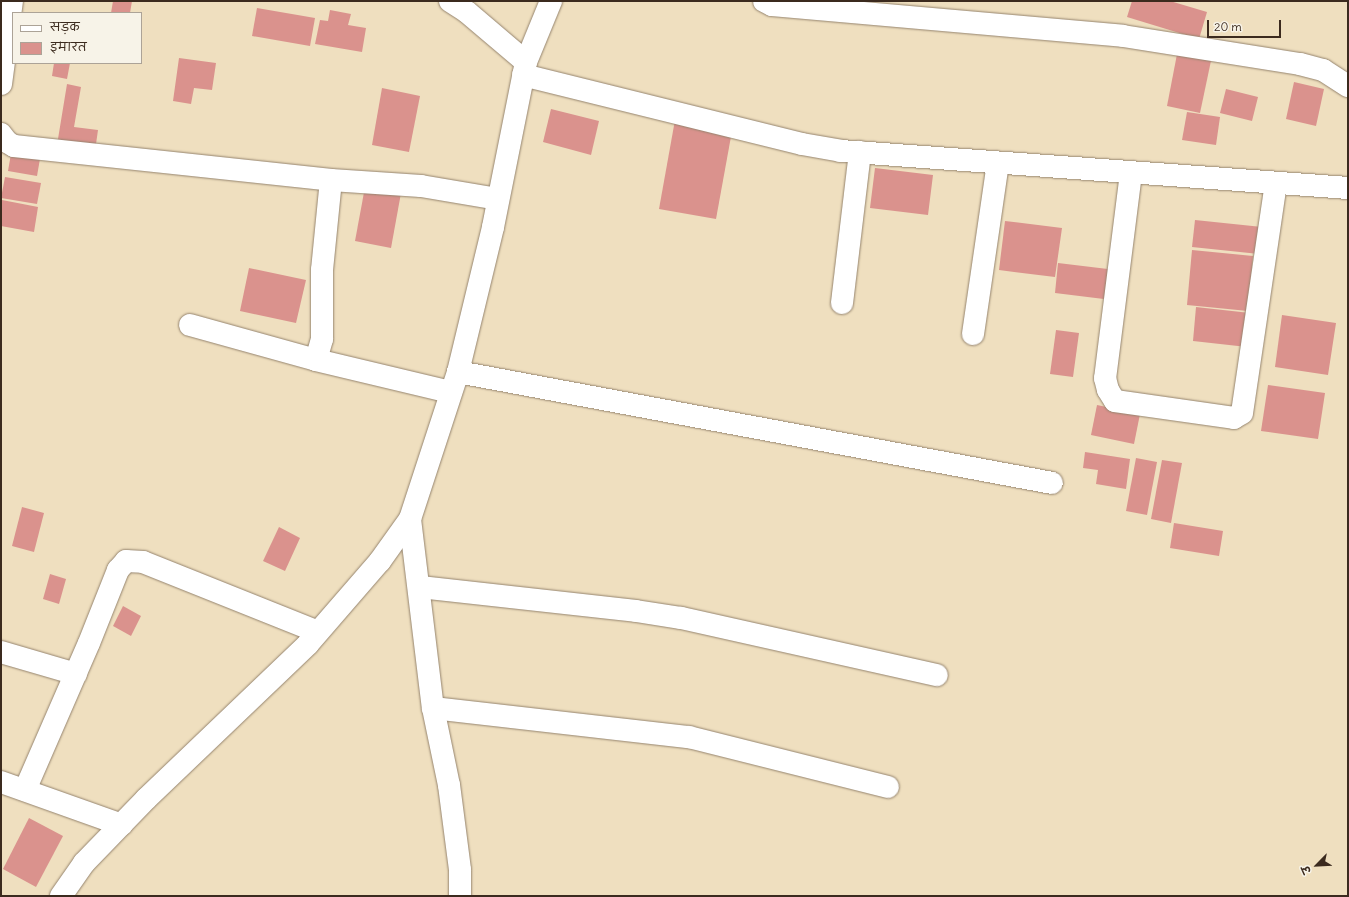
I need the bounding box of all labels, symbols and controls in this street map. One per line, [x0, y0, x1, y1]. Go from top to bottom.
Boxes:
legend [12, 12, 142, 64]
scale bar [1209, 12, 1283, 38]
text: सड़क [50, 19, 80, 34]
text: 20 m [1214, 19, 1242, 34]
text: इमारत [50, 39, 87, 54]
north arrow [1297, 845, 1337, 885]
text: उ [1298, 864, 1314, 876]

